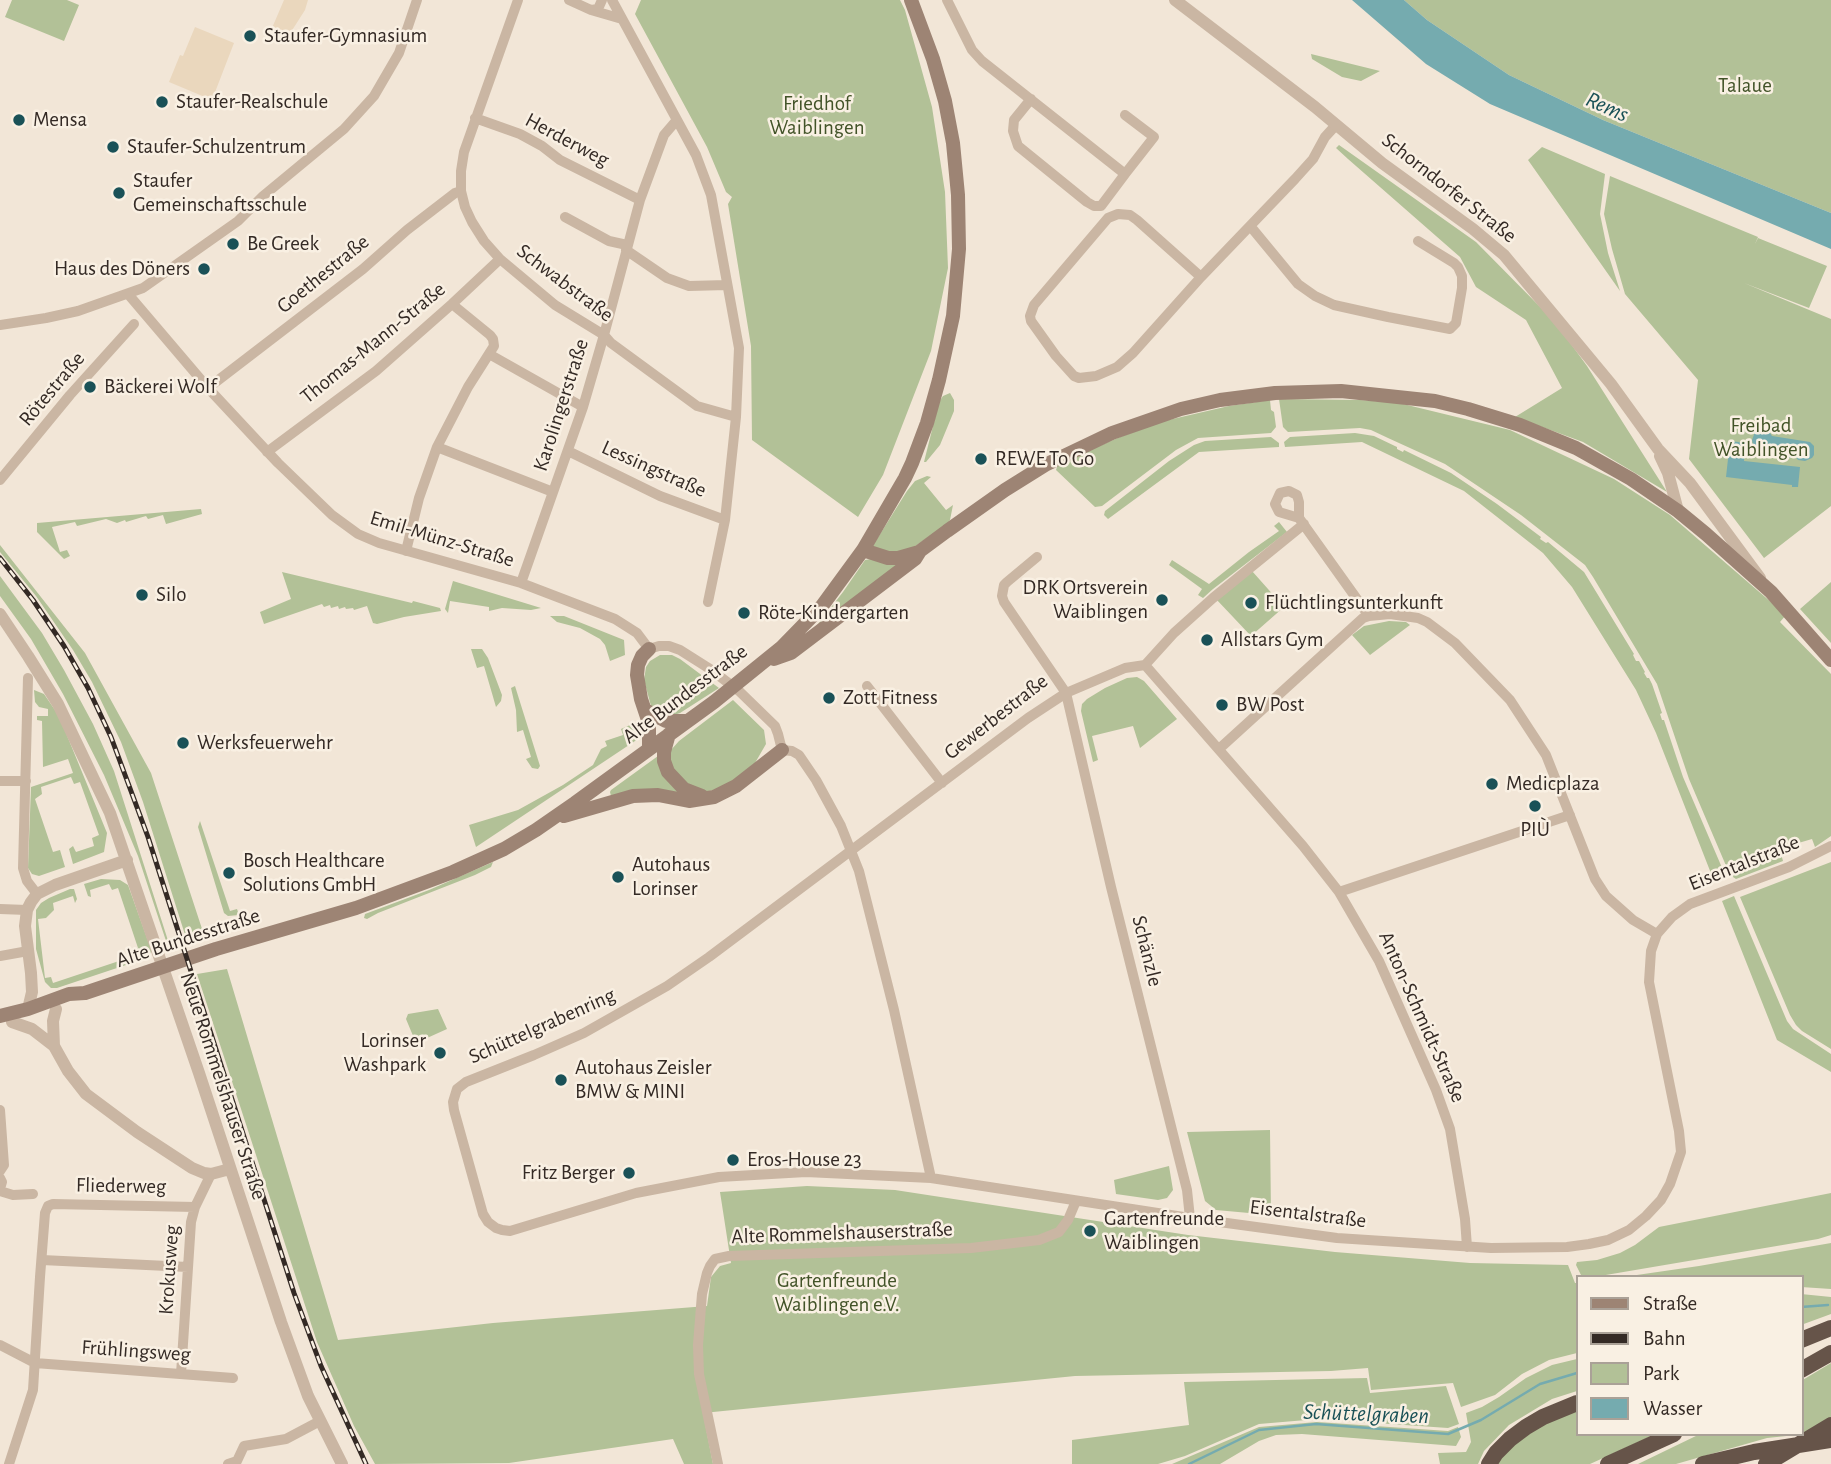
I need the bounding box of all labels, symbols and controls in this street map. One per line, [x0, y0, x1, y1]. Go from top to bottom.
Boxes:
place label: Staufer-Gymnasium [264, 23, 427, 49]
marker: Staufer-Gymnasium [242, 28, 258, 44]
park label: Talaue [1718, 73, 1772, 99]
water label: Rems [1581, 85, 1633, 129]
place label: Staufer-Realschule [176, 89, 328, 115]
park label: Friedhof Waiblingen [769, 91, 865, 141]
marker: Staufer-Realschule [154, 94, 170, 110]
place label: Mensa [33, 107, 87, 133]
street label: Herderweg [521, 107, 613, 173]
marker: Mensa [11, 112, 27, 128]
street label: Schorndorfer Straße [1377, 128, 1521, 248]
place label: Staufer-Schulzentrum [127, 134, 306, 160]
marker: Staufer-Schulzentrum [105, 139, 121, 155]
place label: Staufer Gemeinschaftsschule [133, 168, 307, 218]
marker: Staufer Gemeinschaftsschule [111, 185, 127, 201]
street label: Goethestraße [272, 229, 374, 319]
place label: Be Greek [247, 231, 319, 257]
marker: Be Greek [225, 236, 241, 252]
street label: Schwabstraße [512, 238, 618, 328]
place label: Haus des Döners [54, 256, 190, 282]
marker: Haus des Döners [196, 261, 212, 277]
street label: Thomas-Mann-Straße [295, 277, 451, 409]
street label: Karolingerstraße [528, 336, 594, 474]
street label: Rötestraße [14, 347, 90, 431]
place label: Bäckerei Wolf [104, 374, 217, 400]
marker: Bäckerei Wolf [82, 379, 98, 395]
park label: Freibad Waiblingen [1713, 413, 1809, 463]
street label: Lessingstraße [598, 435, 710, 503]
place label: REWE To Go [995, 446, 1094, 472]
marker: REWE To Go [973, 451, 989, 467]
street label: Emil-Münz-Straße [367, 505, 517, 573]
place label: DRK Ortsverein Waiblingen [1023, 575, 1148, 625]
place label: Silo [156, 582, 186, 608]
marker: Silo [134, 587, 150, 603]
place label: Flüchtlingsunterkunft [1265, 590, 1443, 616]
marker: DRK Ortsverein Waiblingen [1154, 592, 1170, 608]
marker: Flüchtlingsunterkunft [1243, 595, 1259, 611]
place label: Röte-Kindergarten [758, 600, 909, 626]
marker: Röte-Kindergarten [736, 605, 752, 621]
place label: Allstars Gym [1221, 627, 1323, 653]
marker: Allstars Gym [1199, 632, 1215, 648]
street label: Alte Bundesstraße [618, 639, 752, 749]
street label: Gewerbestraße [939, 669, 1053, 765]
place label: Zott Fitness [843, 685, 938, 711]
marker: Zott Fitness [821, 690, 837, 706]
place label: BW Post [1236, 692, 1304, 718]
marker: BW Post [1214, 697, 1230, 713]
place label: Werksfeuerwehr [197, 730, 333, 756]
marker: Werksfeuerwehr [175, 735, 191, 751]
place label: Medicplaza [1506, 771, 1600, 797]
marker: Medicplaza [1484, 776, 1500, 792]
marker: PIÙ [1527, 798, 1543, 814]
place label: PIÙ [1520, 817, 1550, 843]
street label: Eisentalstraße [1685, 829, 1803, 897]
place label: Bosch Healthcare Solutions GmbH [243, 848, 385, 898]
place label: Autohaus Lorinser [632, 852, 710, 902]
marker: Bosch Healthcare Solutions GmbH [221, 865, 237, 881]
marker: Autohaus Lorinser [610, 869, 626, 885]
street label: Alte Bundesstraße [113, 903, 263, 973]
street label: Schänzle [1126, 913, 1168, 989]
street label: Anton-Schmidt-Straße [1373, 928, 1471, 1106]
street label: Neue Rommelshauser Straße [174, 969, 272, 1203]
street label: Schüttelgrabenring [465, 982, 619, 1070]
place label: Lorinser Washpark [343, 1028, 426, 1078]
marker: Lorinser Washpark [432, 1045, 448, 1061]
place label: Autohaus Zeisler BMW & MINI [575, 1055, 711, 1105]
marker: Autohaus Zeisler BMW & MINI [553, 1072, 569, 1088]
place label: Eros-House 23 [747, 1147, 862, 1173]
marker: Eros-House 23 [725, 1152, 741, 1168]
place label: Fritz Berger [522, 1160, 615, 1186]
marker: Fritz Berger [621, 1165, 637, 1181]
street label: Fliederweg [76, 1173, 166, 1199]
street label: Eisentalstraße [1248, 1194, 1368, 1234]
place label: Gartenfreunde Waiblingen [1104, 1206, 1224, 1256]
street label: Alte Rommelshauserstraße [731, 1217, 953, 1249]
marker: Gartenfreunde Waiblingen [1082, 1223, 1098, 1239]
street label: Krokusweg [153, 1224, 185, 1316]
park label: Gartenfreunde Waiblingen e.V. [774, 1268, 900, 1318]
legend [1576, 1275, 1803, 1436]
text: Straße [1643, 1293, 1697, 1314]
text: Bahn [1643, 1328, 1686, 1349]
street label: Frühlingsweg [81, 1335, 191, 1367]
text: Park [1643, 1363, 1679, 1384]
water label: Schüttelgraben [1303, 1398, 1429, 1430]
text: Wasser [1643, 1398, 1702, 1419]

